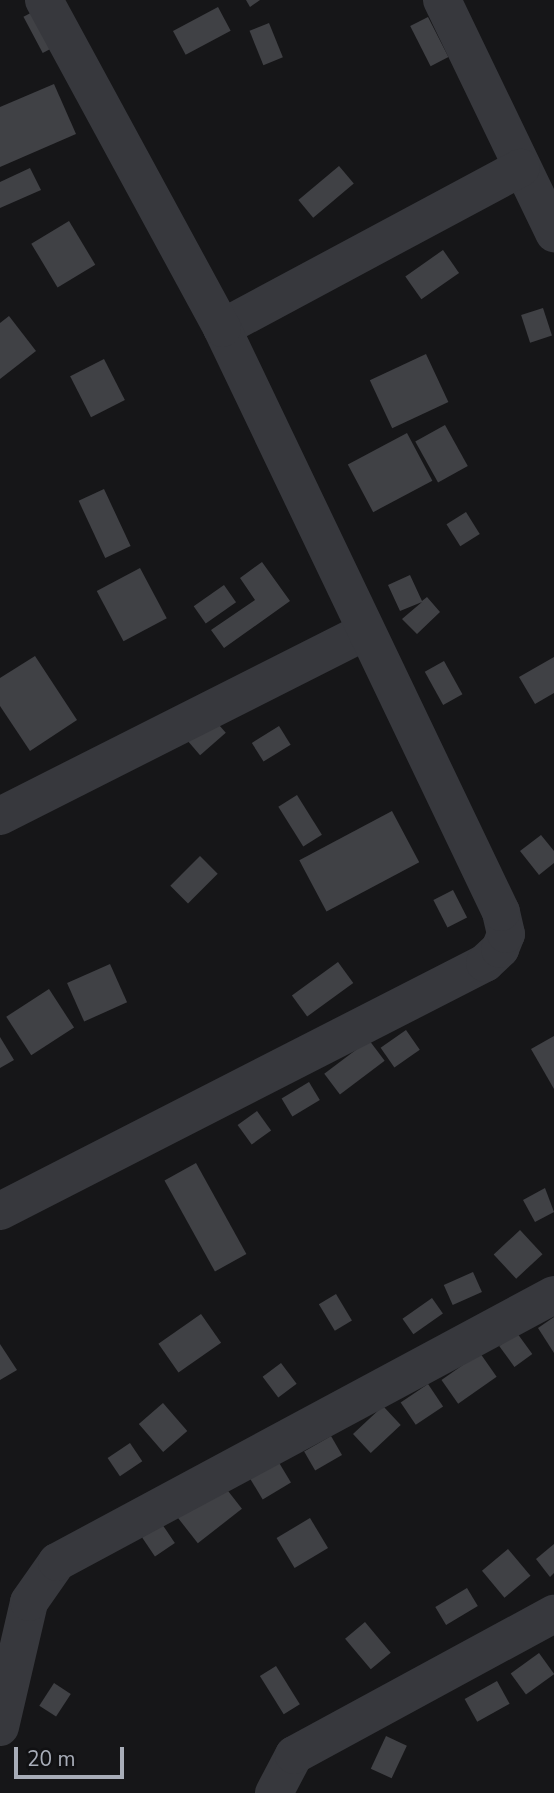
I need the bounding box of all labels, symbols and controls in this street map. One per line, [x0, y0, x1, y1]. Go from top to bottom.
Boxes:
scale bar [18, 1734, 128, 1778]
text: 20 m [27, 1745, 76, 1773]

